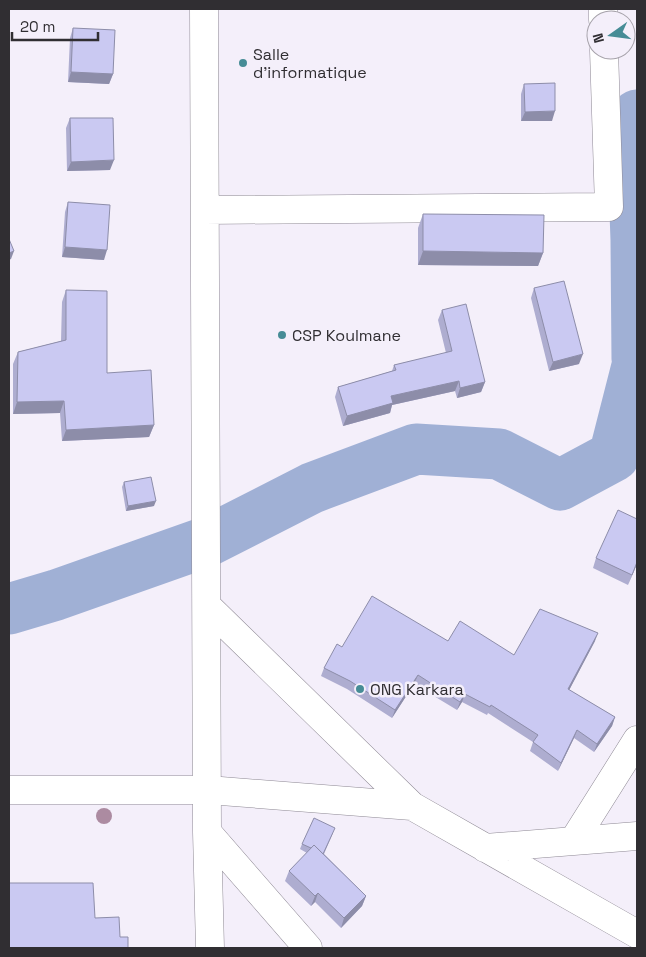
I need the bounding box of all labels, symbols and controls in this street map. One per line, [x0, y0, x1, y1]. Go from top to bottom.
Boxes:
scale bar [12, 10, 99, 42]
north arrow [586, 10, 636, 60]
text: 20 m [20, 17, 55, 36]
text: N [589, 31, 608, 45]
place label: Salle d'informatique [253, 44, 367, 83]
marker: Salle d'informatique [237, 57, 249, 69]
place label: CSP Koulmane [292, 325, 401, 346]
marker: CSP Koulmane [276, 329, 288, 341]
place label: ONG Karkara [370, 679, 464, 700]
marker: ONG Karkara [354, 683, 366, 695]

